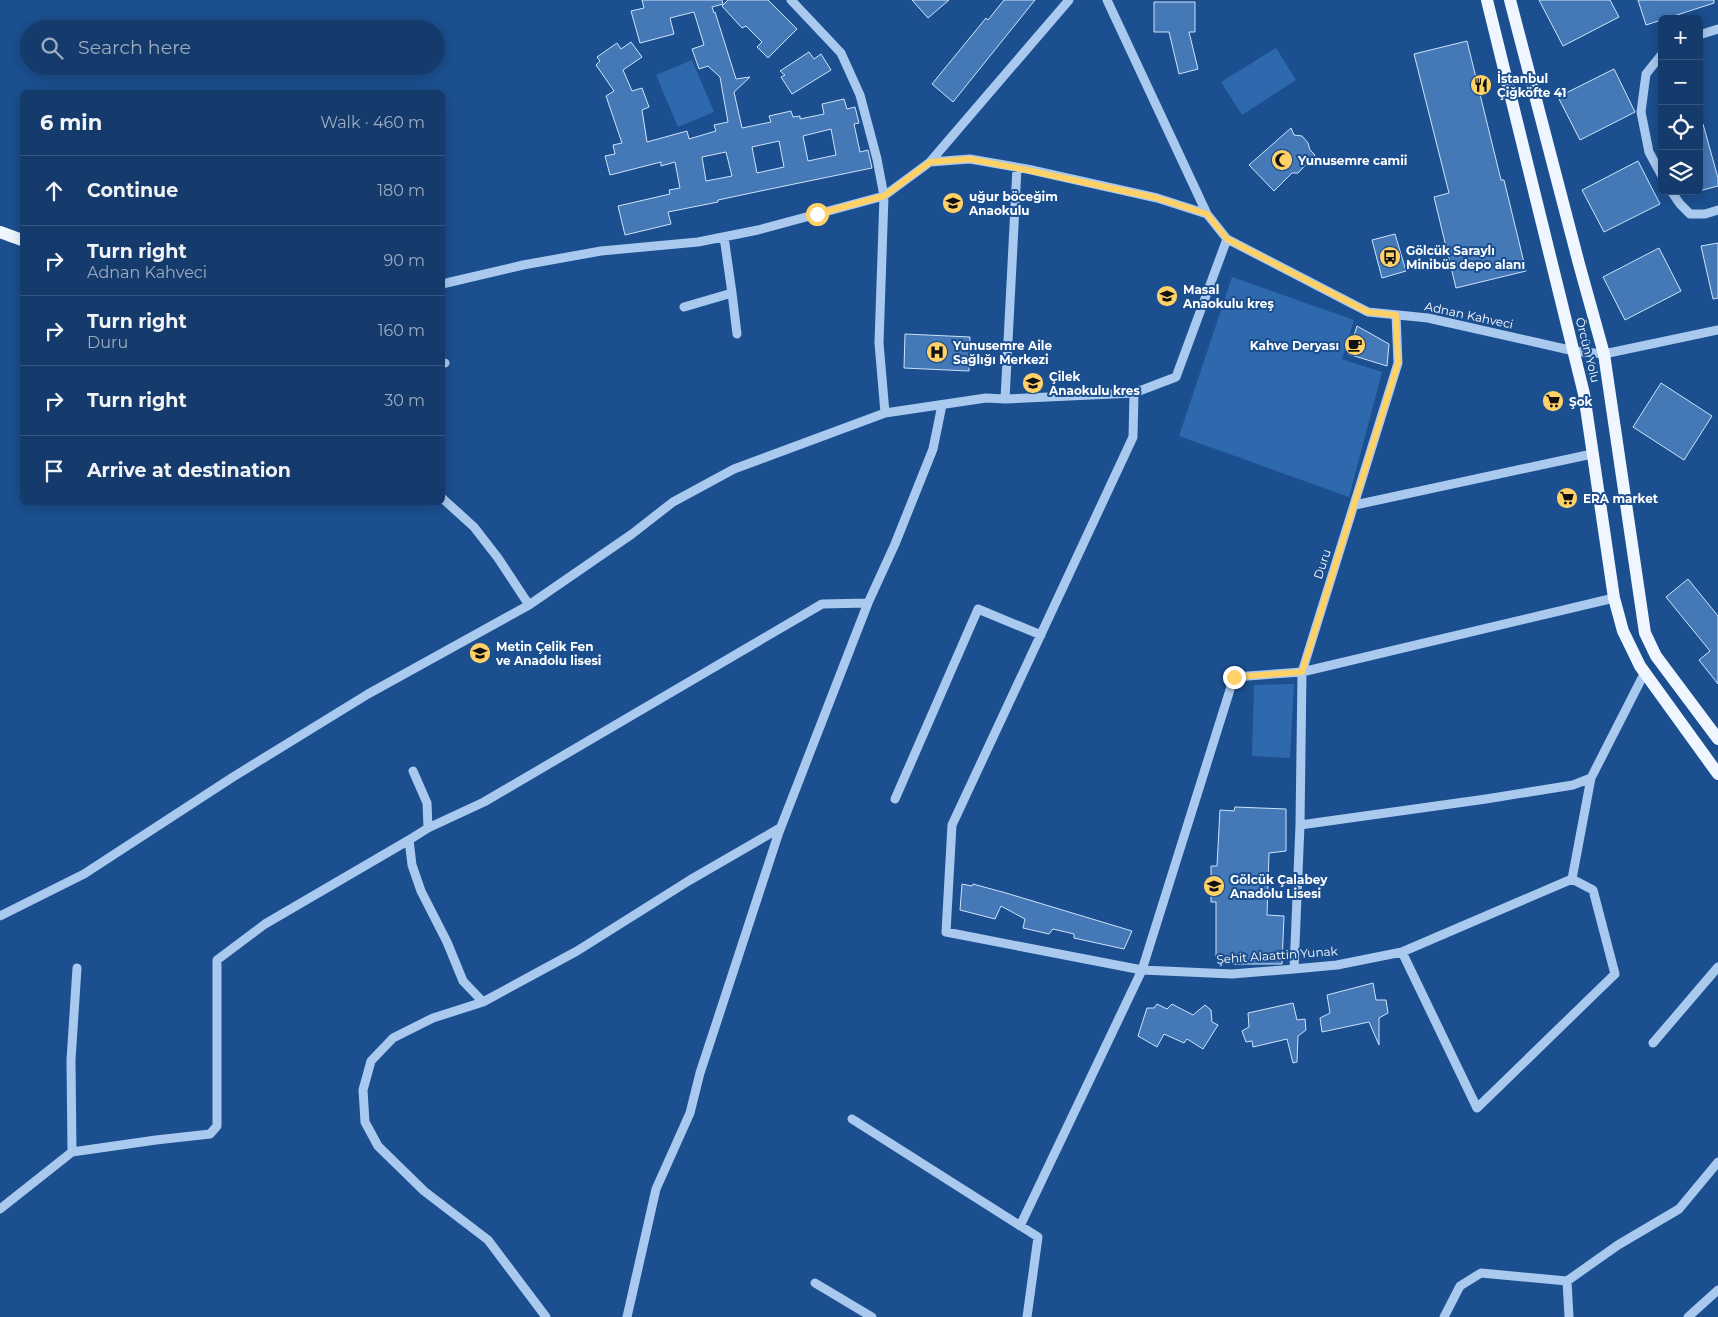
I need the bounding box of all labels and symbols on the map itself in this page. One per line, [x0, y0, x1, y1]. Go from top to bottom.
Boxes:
place label: İstanbul Çiğköfte 41 [1497, 71, 1566, 100]
restaurant icon: İstanbul Çiğköfte 41 [1469, 73, 1493, 97]
mosque icon: Yunusemre camii [1270, 148, 1294, 172]
place label: Yunusemre camii [1297, 153, 1407, 168]
place label: uğur böceğim Anaokulu [968, 189, 1058, 218]
school or university icon: uğur böceğim Anaokulu [941, 191, 965, 215]
route start [806, 203, 829, 226]
place label: Gölcük Saraylı Minibüs depo alanı [1406, 243, 1525, 272]
bus stop icon: Gölcük Saraylı Minibüs depo alanı [1378, 245, 1402, 269]
place label: Masal Anaokulu kreş [1182, 282, 1274, 311]
school or university icon: Masal Anaokulu kreş [1155, 284, 1179, 308]
street label: Adnan Kahveci [1423, 298, 1515, 332]
street label: Örcün Yolu [1573, 316, 1603, 384]
cafe icon: Kahve Deryası [1343, 333, 1367, 357]
place label: Yunusemre Aile Sağlığı Merkezi [952, 338, 1052, 367]
place label: Kahve Deryası [1250, 338, 1339, 353]
hospital icon: Yunusemre Aile Sağlığı Merkezi [925, 340, 949, 364]
place label: Çilek Anaokulu kres [1048, 369, 1140, 398]
school or university icon: Çilek Anaokulu kres [1021, 371, 1045, 395]
supermarket icon: Şok [1541, 389, 1565, 413]
place label: Şok [1569, 394, 1593, 409]
supermarket icon: ERA market [1555, 486, 1579, 510]
place label: ERA market [1583, 491, 1659, 506]
street label: Duru [1310, 547, 1334, 581]
place label: Metin Çelik Fen ve Anadolu lisesi [495, 639, 601, 668]
school or university icon: Metin Çelik Fen ve Anadolu lisesi [468, 641, 492, 665]
route end [1223, 666, 1246, 689]
place label: Gölcük Çalabey Anadolu Lisesi [1229, 872, 1328, 901]
school or university icon: Gölcük Çalabey Anadolu Lisesi [1202, 874, 1226, 898]
street label: Şehit Alaattin Yunak [1216, 943, 1339, 967]

